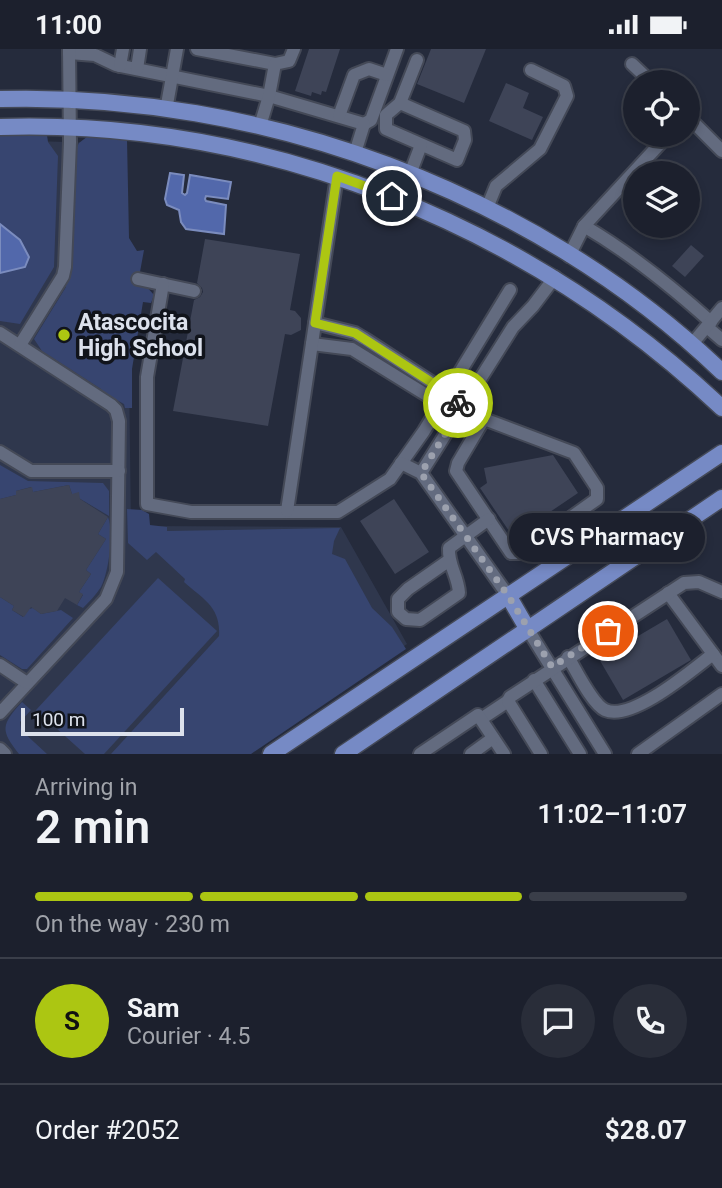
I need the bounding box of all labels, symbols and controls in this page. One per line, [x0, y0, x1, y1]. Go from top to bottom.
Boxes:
text: 11:00 [35, 10, 102, 40]
map controls [623, 70, 700, 238]
button: locate [623, 70, 700, 147]
button: layers [623, 161, 700, 238]
pin [362, 166, 422, 226]
icon: home [373, 177, 411, 215]
place label: Atascocita High School [78, 309, 203, 362]
marker: Atascocita High School [56, 327, 72, 343]
courier [423, 368, 493, 438]
icon: bike [439, 384, 477, 422]
callout: CVS Pharmacy [510, 512, 706, 561]
text: CVS Pharmacy [530, 524, 684, 551]
pin [578, 601, 638, 661]
icon: bag [589, 612, 627, 650]
scale bar [21, 705, 184, 737]
text: 100 m [32, 708, 85, 731]
text: Arriving in [35, 774, 138, 801]
text: 11:02–11:07 [537, 799, 687, 829]
text: 2 min [35, 800, 150, 854]
text: On the way · 230 m [35, 911, 230, 938]
button: chat [521, 984, 595, 1058]
button: phone [613, 984, 687, 1058]
text: Sam [127, 993, 179, 1023]
text: S [64, 1006, 80, 1036]
text: Courier · 4.5 [127, 1023, 250, 1050]
text: Order #2052 [35, 1115, 180, 1145]
text: $28.07 [605, 1115, 687, 1145]

